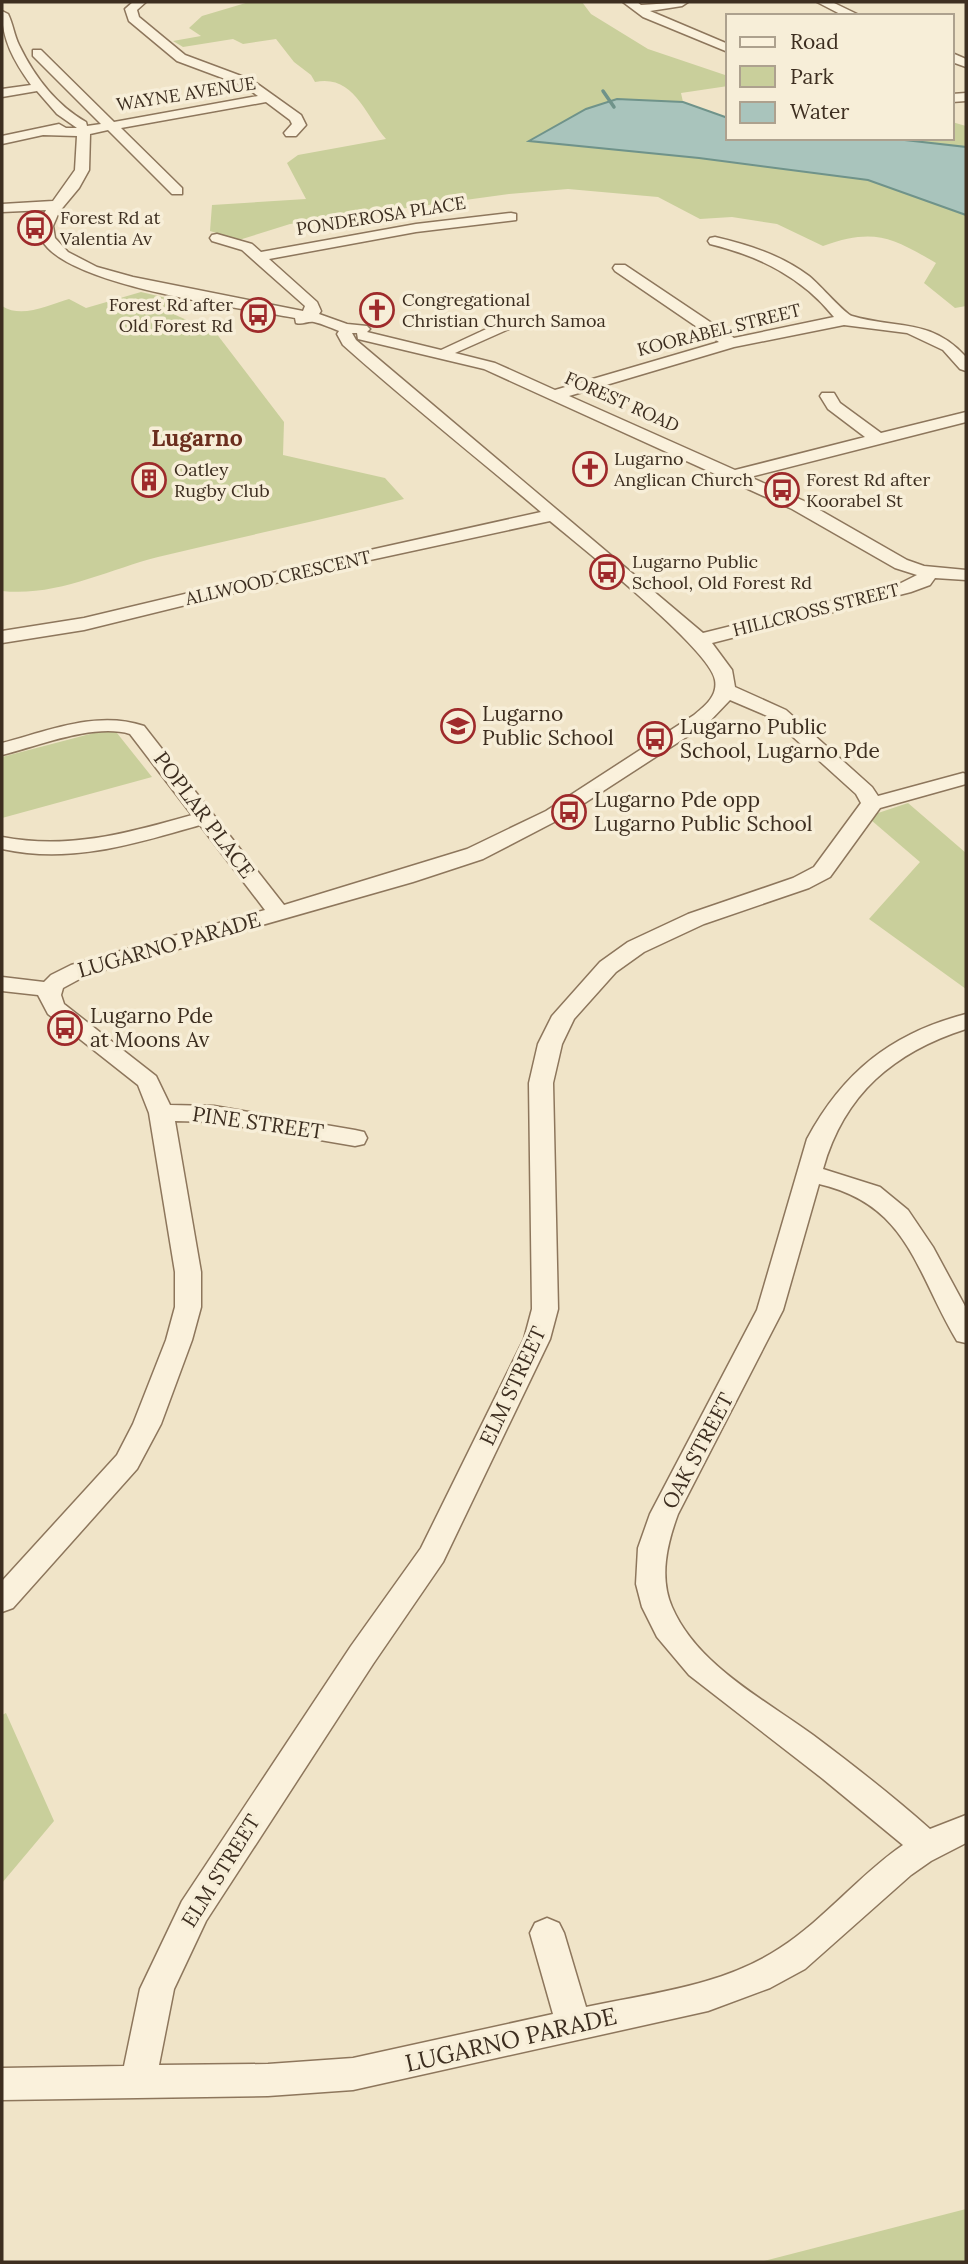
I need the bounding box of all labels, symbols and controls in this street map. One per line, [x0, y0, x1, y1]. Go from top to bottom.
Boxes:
legend [726, 14, 954, 140]
text: Road [790, 28, 839, 55]
text: Park [790, 63, 834, 90]
street label: WAYNE AVENUE [115, 71, 257, 116]
text: Water [790, 98, 849, 125]
street label: PONDEROSA PLACE [294, 191, 467, 240]
place label: Forest Rd at Valentia Av [59, 206, 160, 250]
bus stop icon: Forest Rd at Valentia Av [16, 209, 54, 247]
place label: Congregational Christian Church Samoa [402, 288, 606, 332]
church icon: Congregational Christian Church Samoa [358, 291, 396, 329]
place label: Forest Rd after Old Forest Rd [109, 293, 233, 337]
bus stop icon: Forest Rd after Old Forest Rd [239, 296, 277, 334]
street label: KOORABEL STREET [635, 298, 804, 361]
street label: FOREST ROAD [561, 366, 683, 437]
district label: Lugarno [151, 423, 243, 452]
place label: Lugarno Anglican Church [613, 447, 753, 491]
church icon: Lugarno Anglican Church [571, 450, 609, 488]
place label: Oatley Rugby Club [174, 458, 270, 502]
building icon: Oatley Rugby Club [130, 461, 168, 499]
place label: Forest Rd after Koorabel St [806, 468, 931, 512]
bus stop icon: Forest Rd after Koorabel St [763, 471, 801, 509]
street label: ALLWOOD CRESCENT [182, 545, 373, 610]
place label: Lugarno Public School, Old Forest Rd [632, 550, 812, 594]
bus stop icon: Lugarno Public School, Old Forest Rd [588, 553, 626, 591]
street label: HILLCROSS STREET [730, 578, 902, 641]
place label: Lugarno Public School [482, 700, 614, 751]
school or university icon: Lugarno Public School [439, 707, 477, 745]
place label: Lugarno Public School, Lugarno Pde [680, 713, 880, 764]
bus stop icon: Lugarno Public School, Lugarno Pde [636, 720, 674, 758]
street label: POPLAR PLACE [148, 746, 261, 884]
place label: Lugarno Pde opp Lugarno Public School [594, 786, 813, 837]
bus stop icon: Lugarno Pde opp Lugarno Public School [550, 793, 588, 831]
street label: LUGARNO PARADE [74, 906, 263, 984]
place label: Lugarno Pde at Moons Av [90, 1002, 213, 1053]
bus stop icon: Lugarno Pde at Moons Av [46, 1009, 84, 1047]
street label: PINE STREET [191, 1100, 325, 1145]
street label: ELM STREET [473, 1322, 552, 1450]
street label: OAK STREET [656, 1388, 739, 1513]
street label: ELM STREET [175, 1809, 266, 1932]
street label: LUGARNO PARADE [402, 2000, 620, 2079]

